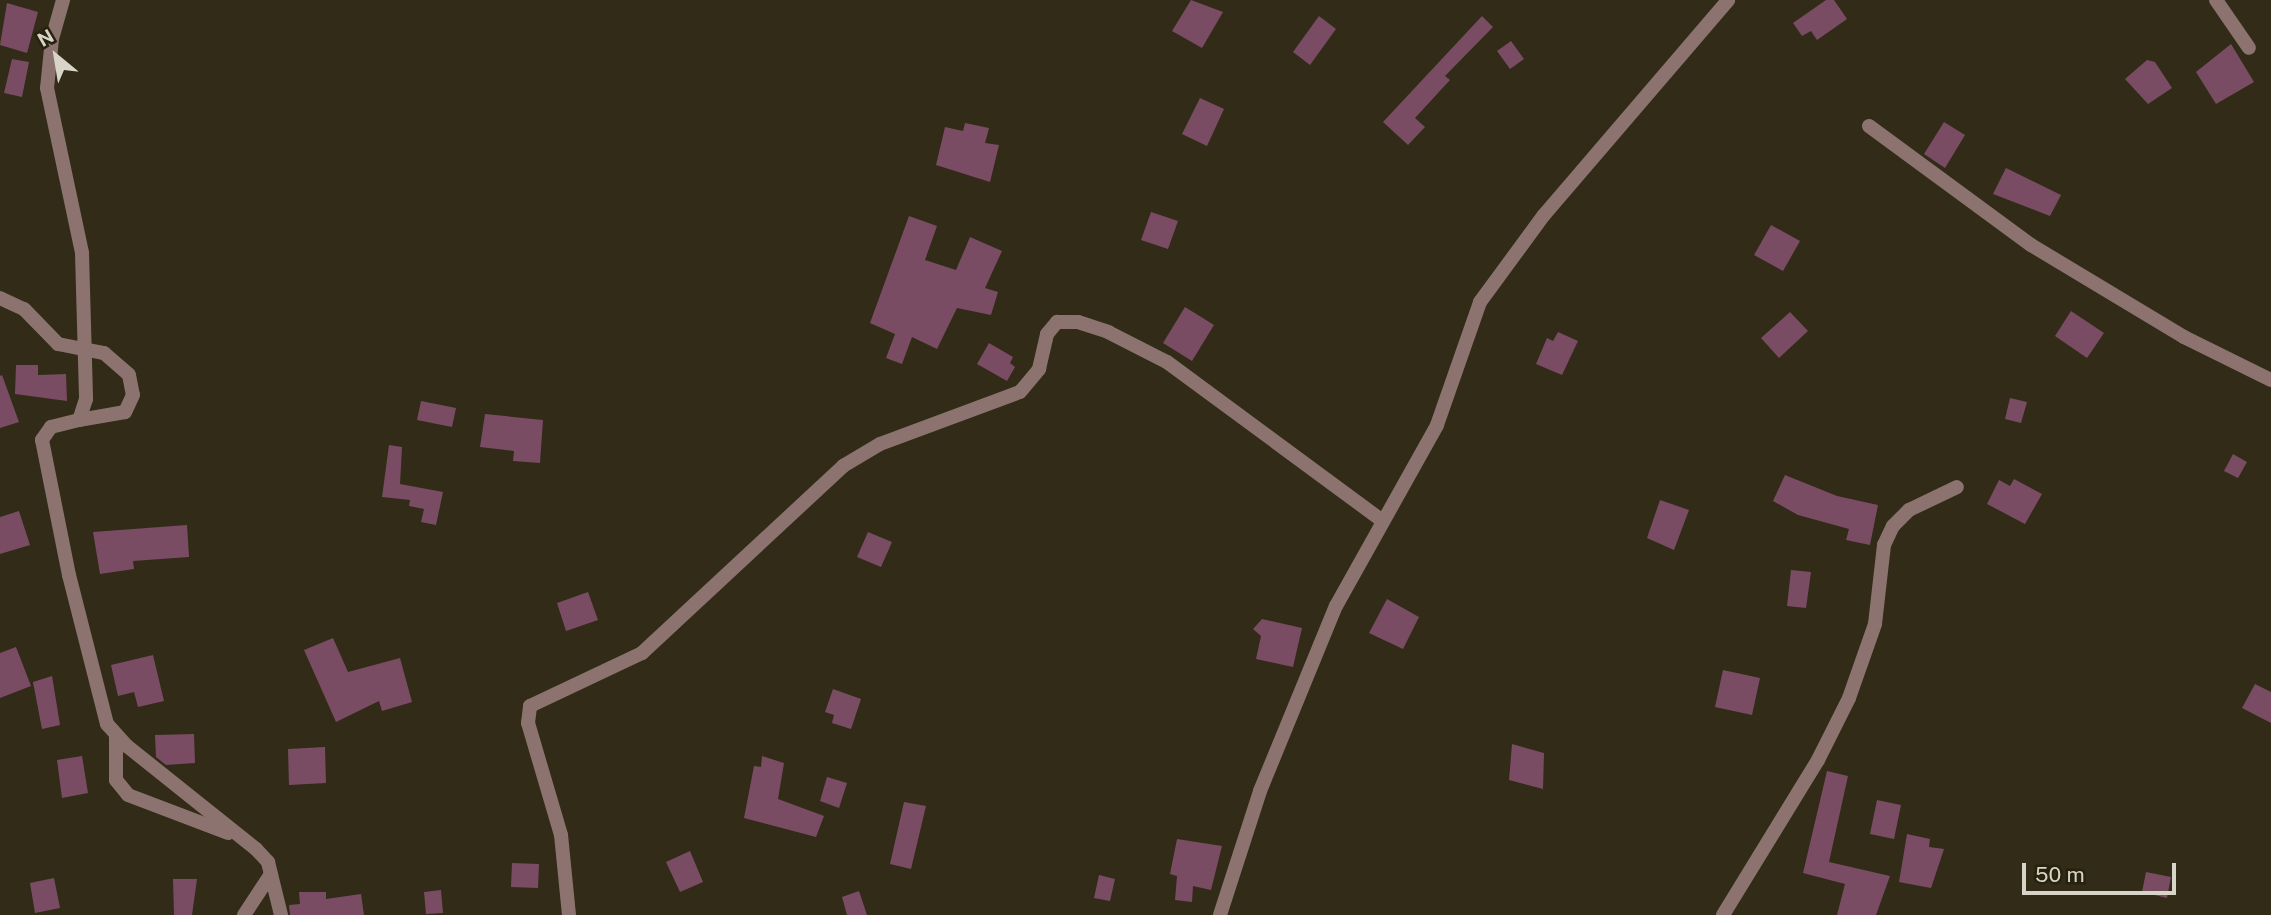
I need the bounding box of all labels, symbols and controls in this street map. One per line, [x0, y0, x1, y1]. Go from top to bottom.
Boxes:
north arrow [21, 21, 91, 91]
text: N [34, 25, 57, 51]
scale bar [2026, 848, 2180, 892]
text: 50 m [2035, 862, 2085, 887]

